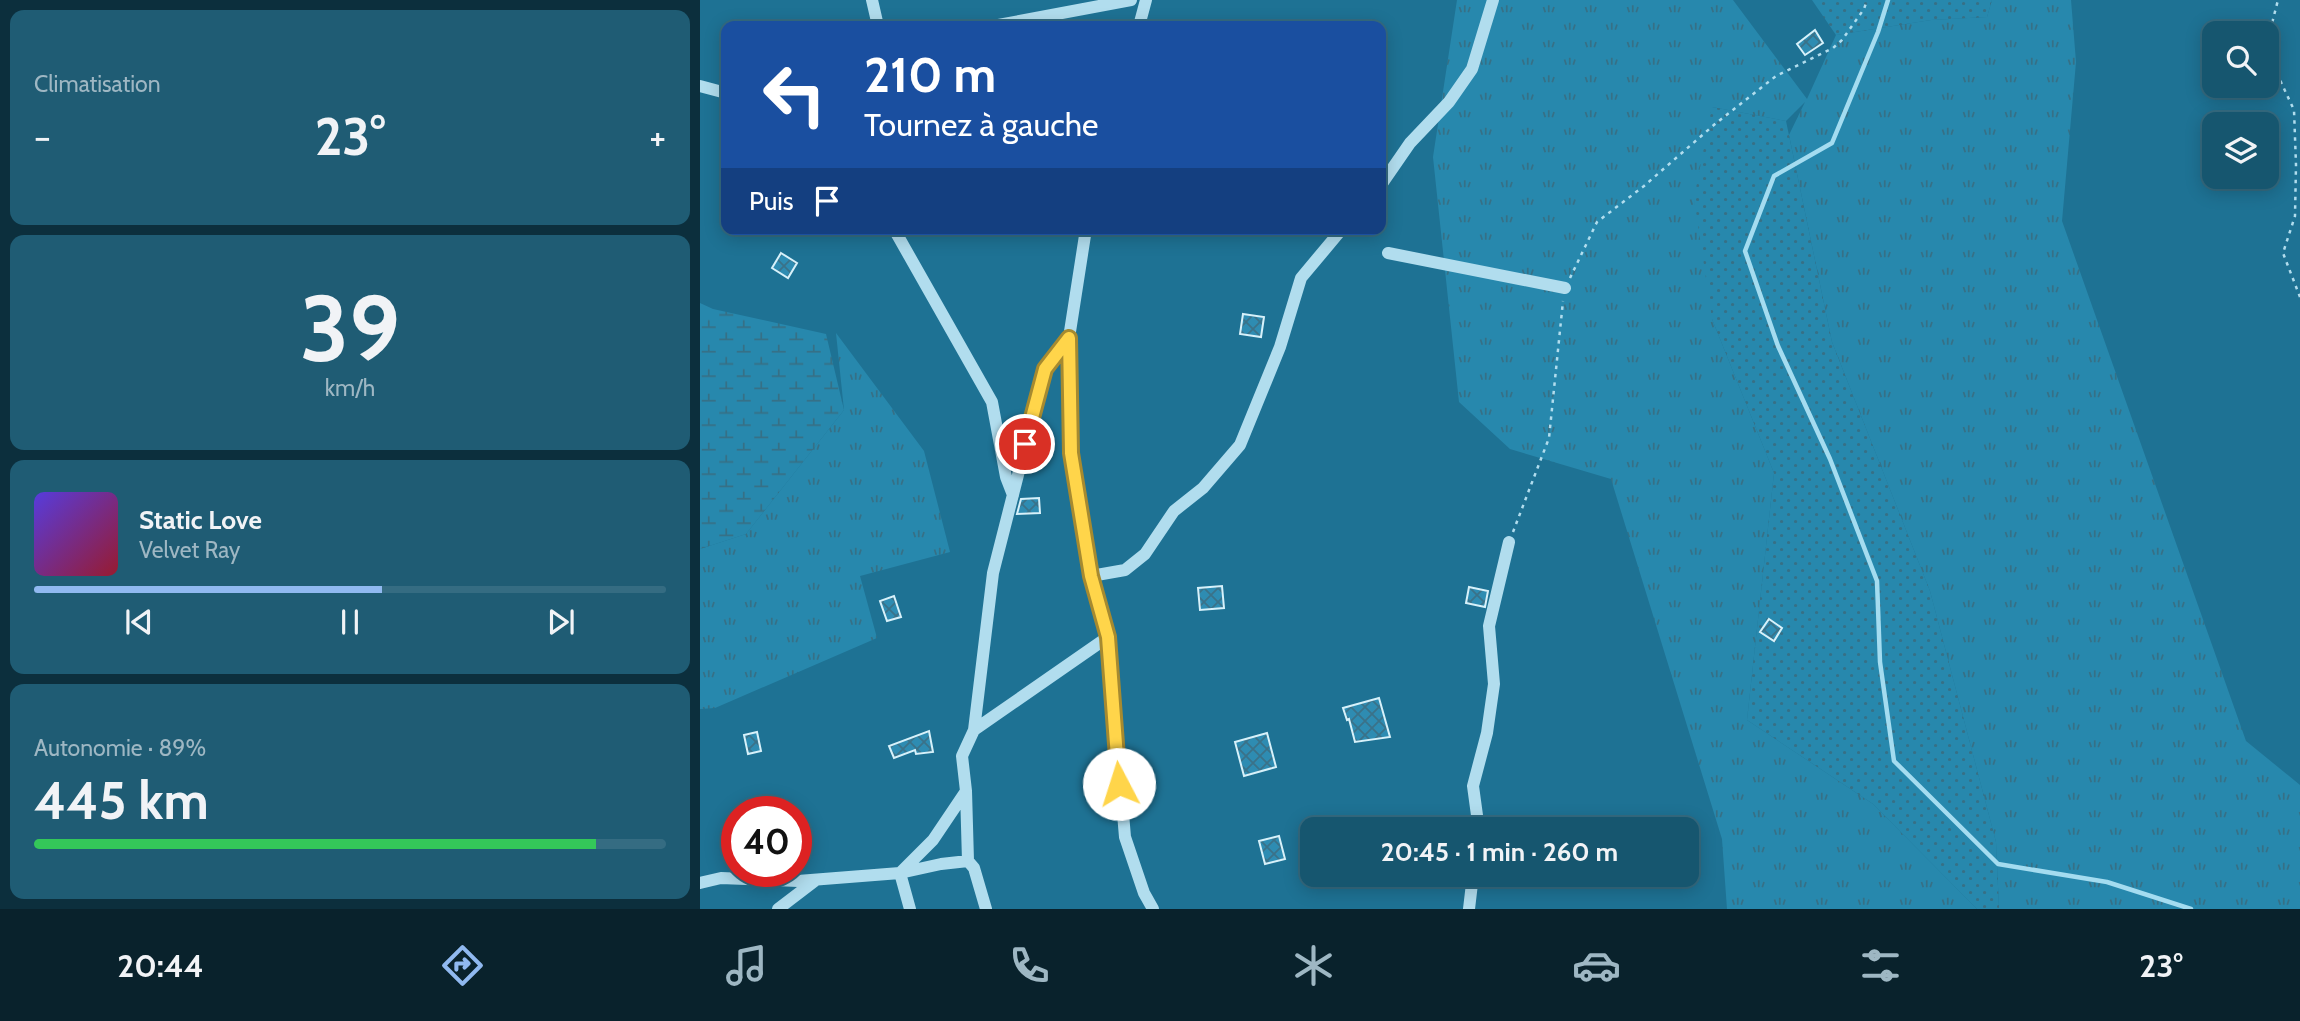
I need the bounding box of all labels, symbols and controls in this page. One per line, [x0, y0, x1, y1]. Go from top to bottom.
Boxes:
map controls [2202, 21, 2279, 189]
button: search [2202, 21, 2279, 98]
text: 210 m [864, 45, 996, 104]
icon: left [749, 49, 840, 140]
text: Climatisation [34, 70, 161, 98]
text: 23° [315, 105, 385, 168]
text: Tournez à gauche [864, 105, 1098, 144]
button: layers [2202, 112, 2279, 189]
text: − [34, 113, 51, 160]
text: + [649, 113, 666, 160]
icon: arrive [808, 182, 846, 220]
text: Puis [749, 185, 794, 217]
text: 39 [300, 273, 400, 384]
text: km/h [325, 374, 375, 402]
pin [995, 414, 1055, 474]
icon: arrive [1006, 425, 1044, 463]
text: Static Love [139, 504, 262, 536]
text: Velvet Ray [139, 536, 240, 564]
icon: previous [120, 603, 158, 641]
icon: pause [331, 603, 369, 641]
icon: next [542, 603, 580, 641]
text: Autonomie · 89% [34, 734, 206, 762]
position arrow [1082, 747, 1156, 821]
text: 445 km [34, 769, 209, 832]
speed limit sign: 40 [721, 796, 812, 887]
text: 20:45 · 1 min · 260 m [1381, 836, 1618, 868]
icon: directions [438, 941, 487, 990]
icon: music [722, 941, 771, 990]
icon: phone [1005, 941, 1054, 990]
icon: climate [1289, 941, 1338, 990]
icon: car [1572, 941, 1621, 990]
icon: filters [1856, 941, 1905, 990]
text: 20:44 [117, 946, 204, 985]
text: 23° [2139, 946, 2183, 985]

